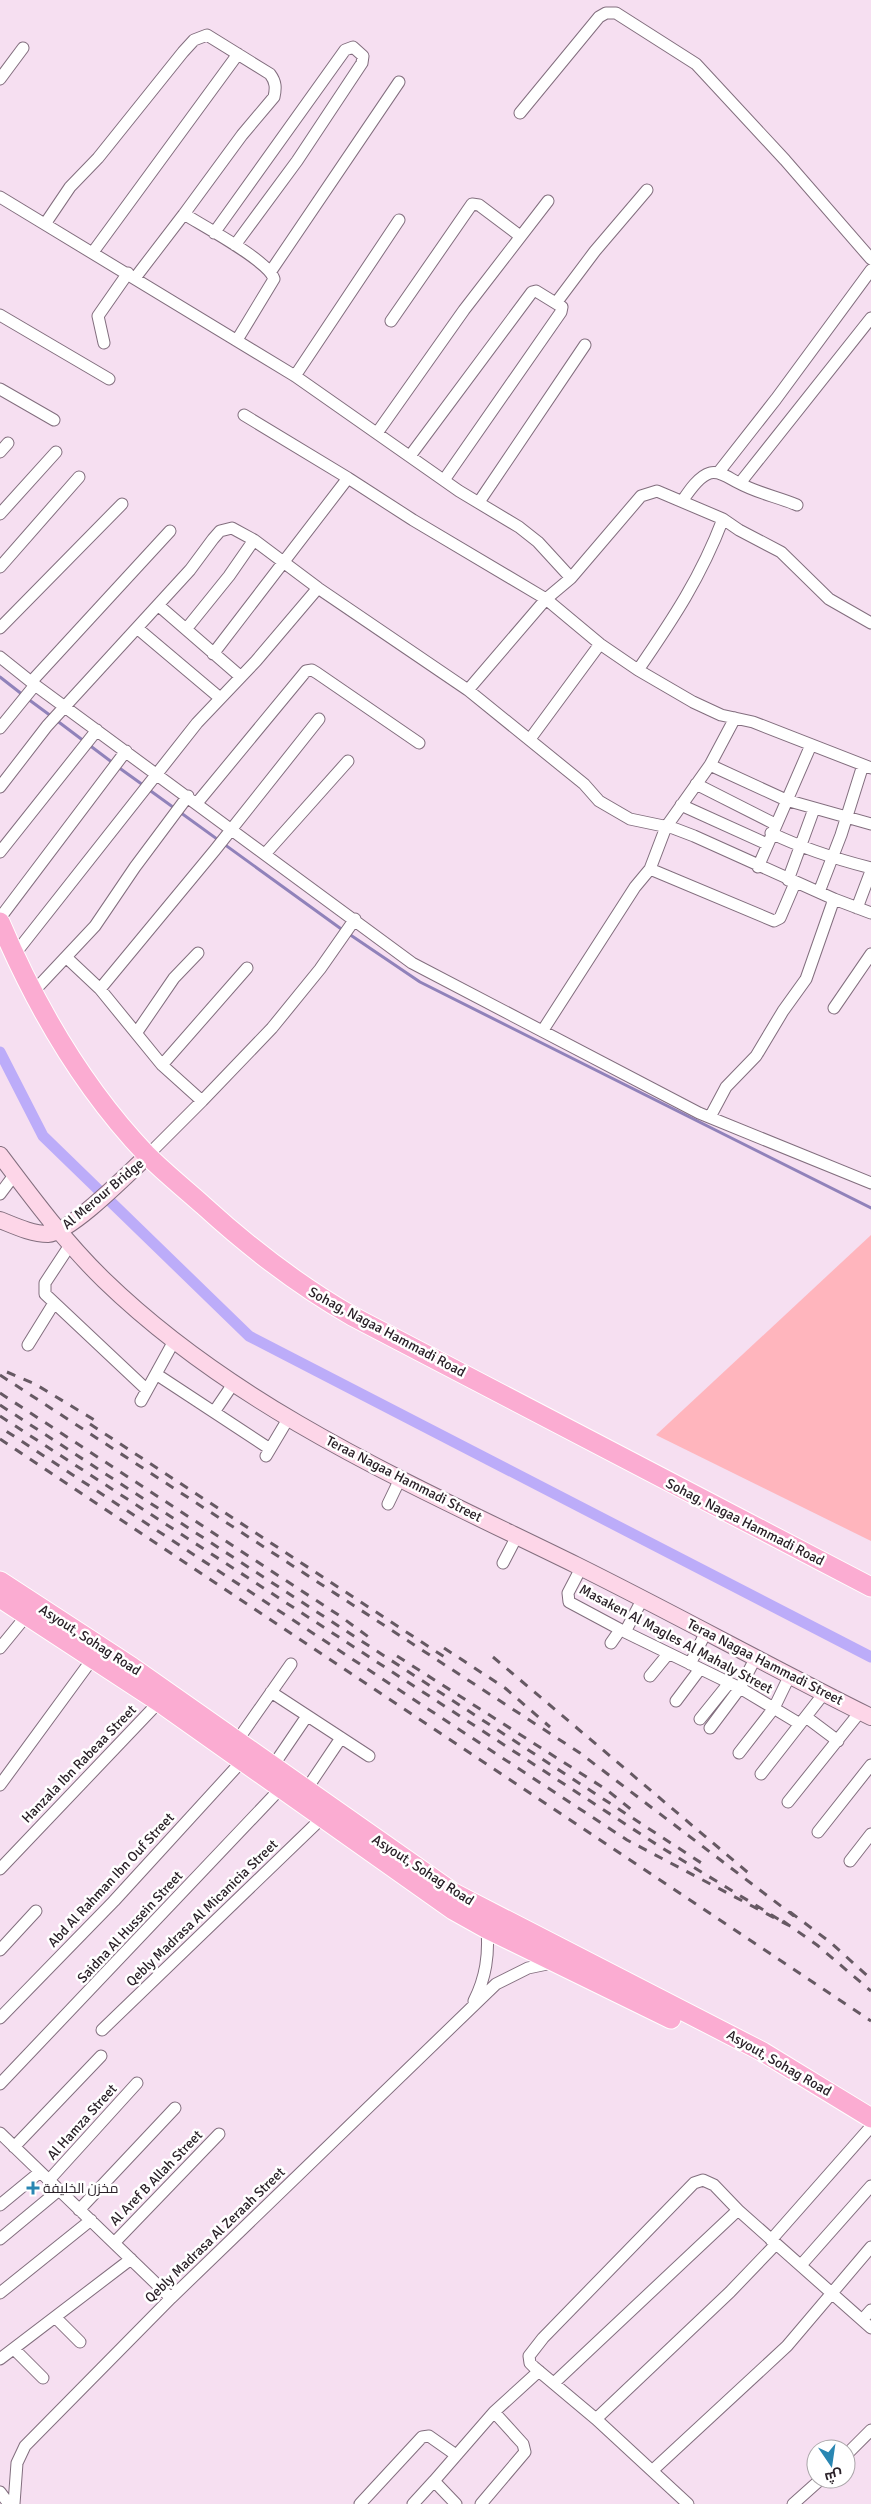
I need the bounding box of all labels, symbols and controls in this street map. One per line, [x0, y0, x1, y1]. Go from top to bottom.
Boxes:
street label: Al Merour Bridge [59, 1155, 147, 1233]
street label: Sohag, Nagaa Hammadi Road [306, 1283, 468, 1381]
street label: Teraa Nagaa Hammadi Street [323, 1432, 485, 1526]
street label: Sohag, Nagaa Hammadi Road [663, 1475, 827, 1569]
street label: Masaken Al Magles Al Mahaly Street [576, 1581, 776, 1697]
street label: Asyout, Sohag Road [36, 1601, 144, 1679]
street label: Teraa Nagaa Hammadi Street [684, 1615, 846, 1709]
street label: Hanzala Ibn Rabeaa Street [18, 1701, 140, 1827]
street label: Abd Al Rahman Ibn Ouf Street [44, 1809, 178, 1951]
street label: Asyout, Sohag Road [369, 1831, 477, 1909]
street label: Qebly Madrasa Al Micanicia Street [123, 1836, 281, 1990]
street label: Saidna Al Hussein Street [74, 1867, 186, 1987]
street label: Asyout, Sohag Road [724, 2026, 834, 2100]
street label: Al Hamza Street [43, 2080, 121, 2163]
street label: Al Aref B Allah Street [106, 2127, 206, 2229]
street label: Qebly Madrasa Al Zeraah Street [142, 2164, 289, 2306]
place label: مخزن الخليفة [43, 2180, 119, 2197]
marker: مخزن الخليفة [27, 2182, 39, 2194]
north arrow [806, 2439, 856, 2489]
text: ش [823, 2466, 844, 2486]

